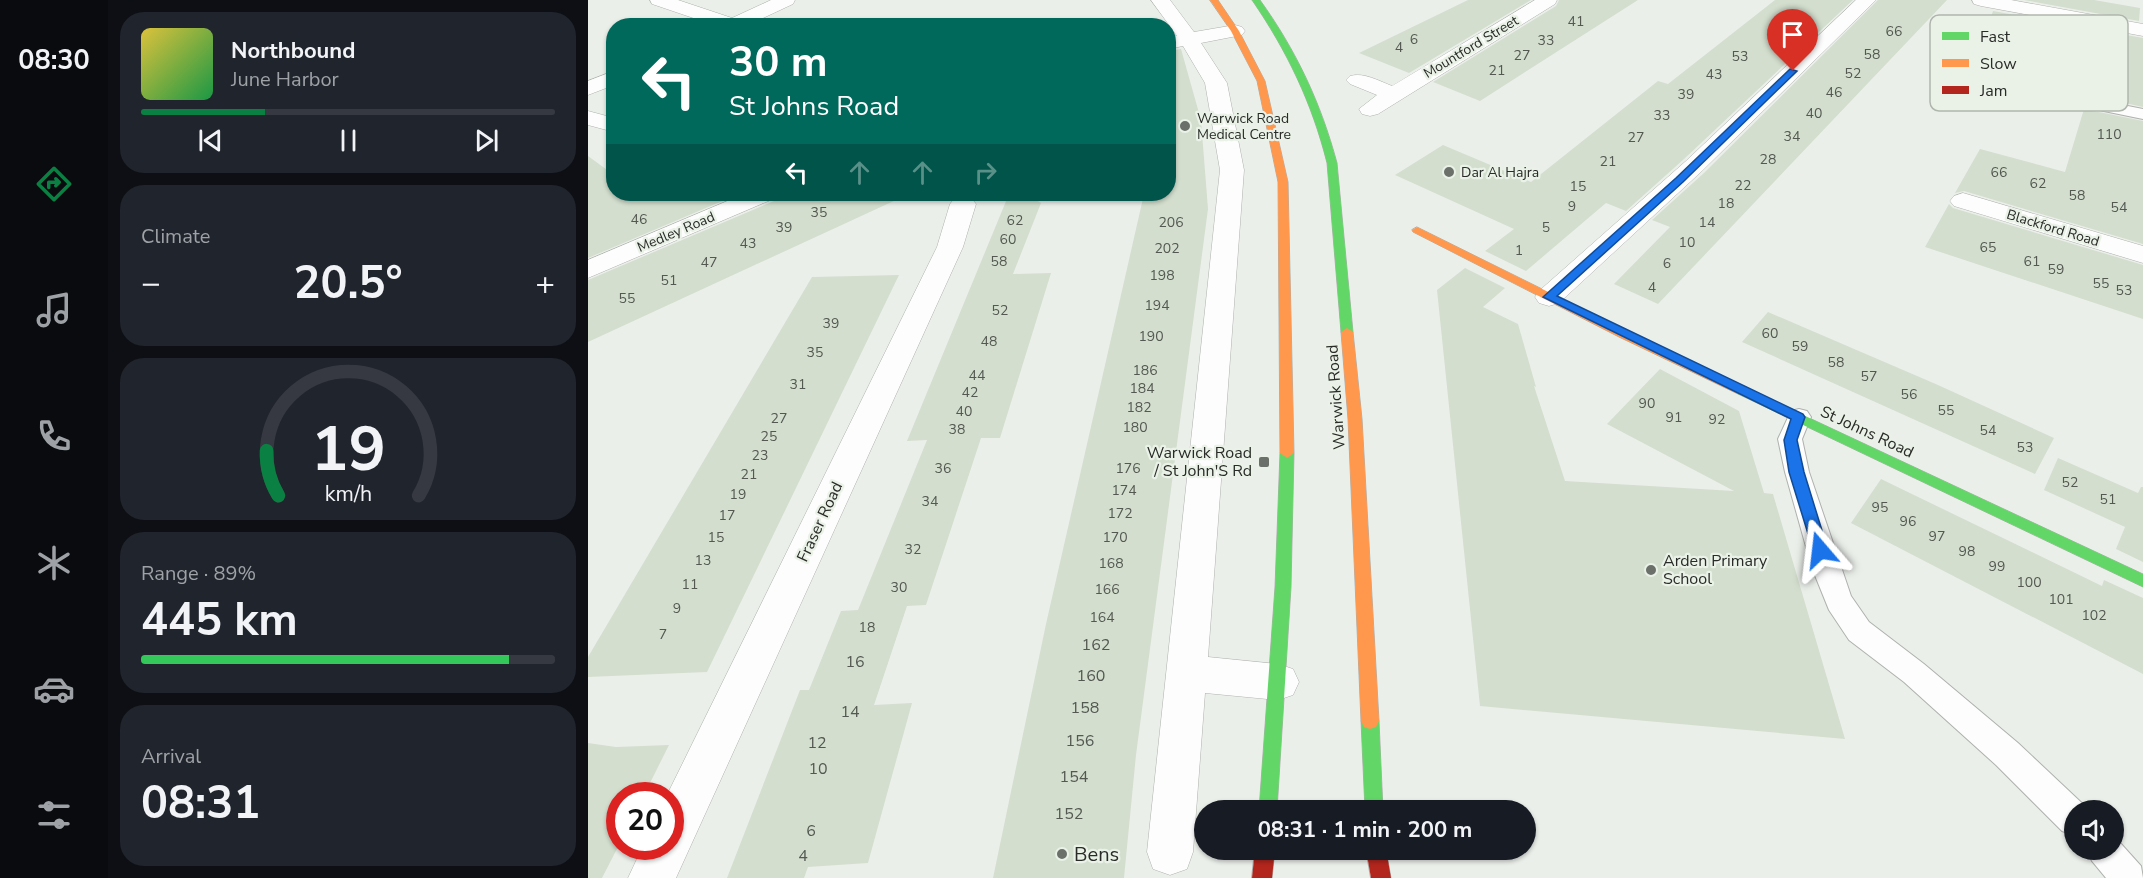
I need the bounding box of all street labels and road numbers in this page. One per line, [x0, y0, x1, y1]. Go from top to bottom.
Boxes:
street label: Mountford Street [1420, 11, 1522, 83]
street label: Blackford Road [2004, 205, 2102, 251]
street label: Medley Road [634, 207, 718, 257]
street label: Warwick Road [1321, 344, 1351, 450]
street label: St Johns Road [1817, 401, 1917, 463]
street label: Fraser Road [792, 478, 848, 566]

